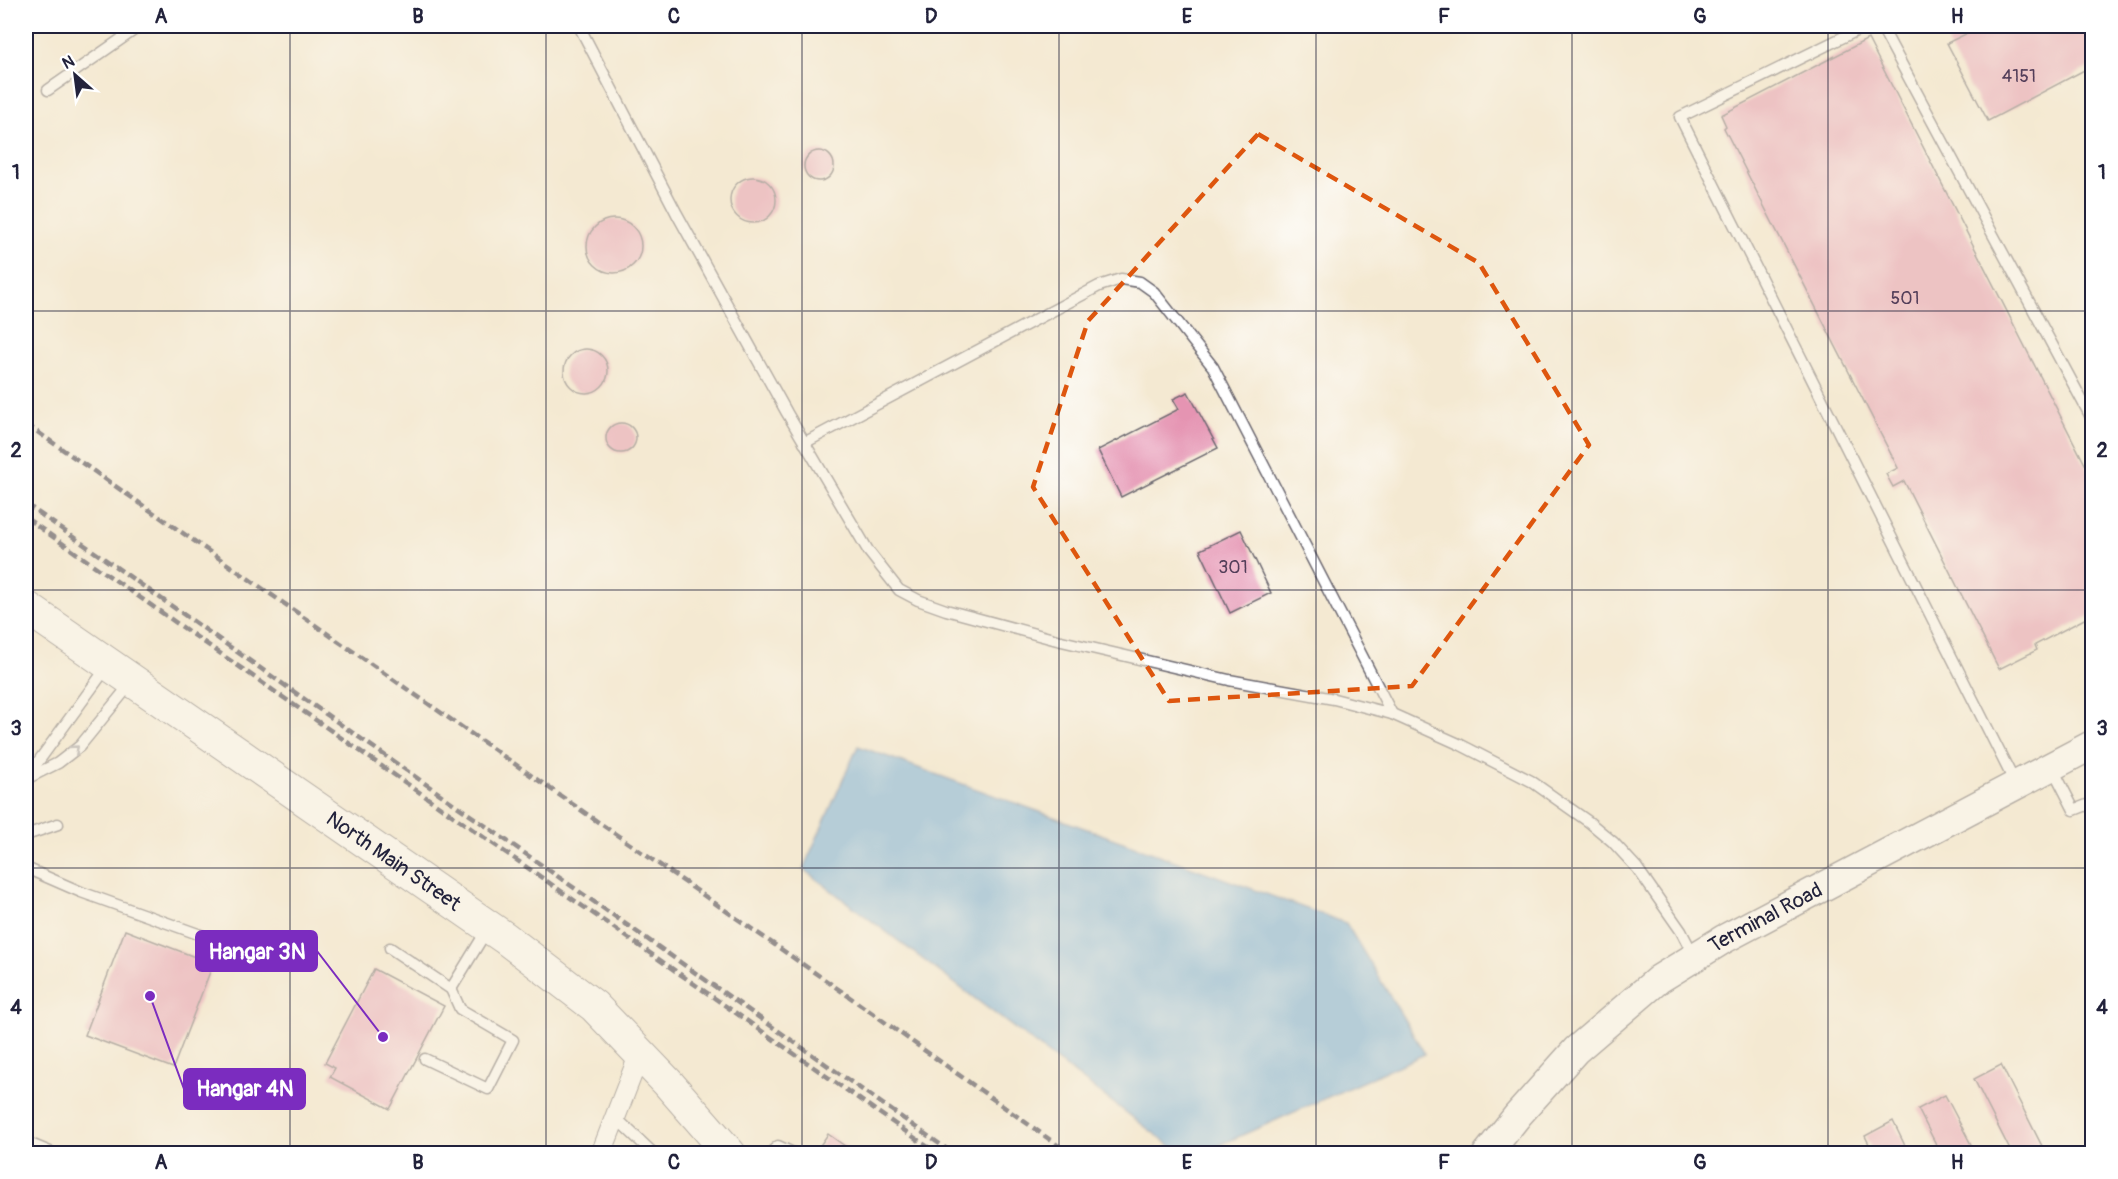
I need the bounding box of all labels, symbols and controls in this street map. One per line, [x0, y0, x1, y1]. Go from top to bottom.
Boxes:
text: A [155, 4, 168, 29]
text: B [412, 4, 424, 29]
text: C [668, 4, 680, 29]
text: D [925, 4, 938, 29]
text: E [1182, 4, 1193, 29]
text: F [1438, 4, 1450, 29]
text: G [1693, 4, 1707, 29]
text: H [1951, 4, 1964, 29]
north arrow [45, 45, 105, 105]
text: N [59, 51, 78, 74]
house number: 4151 [2002, 65, 2036, 88]
text: 1 [12, 160, 20, 185]
text: 1 [2098, 160, 2106, 185]
house number: 501 [1890, 287, 1920, 310]
text: 2 [10, 438, 22, 463]
text: 2 [2096, 438, 2108, 463]
house number: 301 [1218, 556, 1248, 579]
text: 3 [10, 716, 22, 741]
text: 3 [2096, 716, 2108, 741]
one-way arrow [68, 745, 79, 756]
street label: North Main Street [321, 806, 466, 918]
street label: Terminal Road [1703, 877, 1827, 959]
callout: Hangar 3N [196, 931, 317, 971]
text: Hangar 3N [208, 938, 306, 966]
text: 4 [10, 995, 22, 1020]
text: 4 [2096, 995, 2108, 1020]
callout: Hangar 4N [184, 1069, 305, 1109]
text: Hangar 4N [196, 1075, 294, 1103]
text: A [155, 1150, 168, 1175]
text: B [412, 1150, 424, 1175]
text: C [668, 1150, 680, 1175]
text: D [925, 1150, 938, 1175]
text: E [1182, 1150, 1193, 1175]
text: F [1438, 1150, 1450, 1175]
text: G [1693, 1150, 1707, 1175]
text: H [1951, 1150, 1964, 1175]

